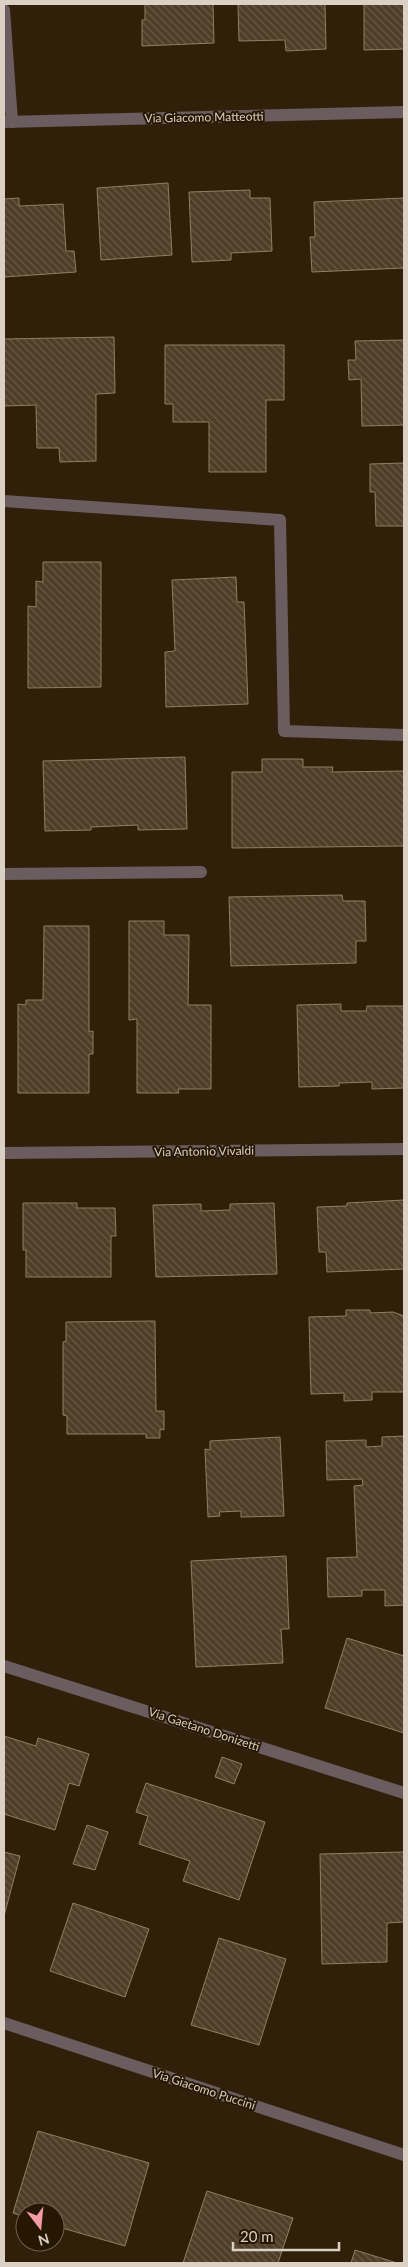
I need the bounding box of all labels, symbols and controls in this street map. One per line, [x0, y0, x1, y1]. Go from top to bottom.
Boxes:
street label: Via Giacomo Matteotti [144, 108, 264, 126]
street label: Via Antonio Vivaldi [154, 1143, 254, 1159]
street label: Via Gaetano Donizetti [146, 1704, 262, 1754]
street label: Via Giacomo Puccini [151, 2065, 258, 2113]
north arrow [15, 2202, 65, 2252]
scale bar [233, 2220, 339, 2252]
text: 20 m [240, 2227, 274, 2245]
text: N [36, 2230, 51, 2250]

